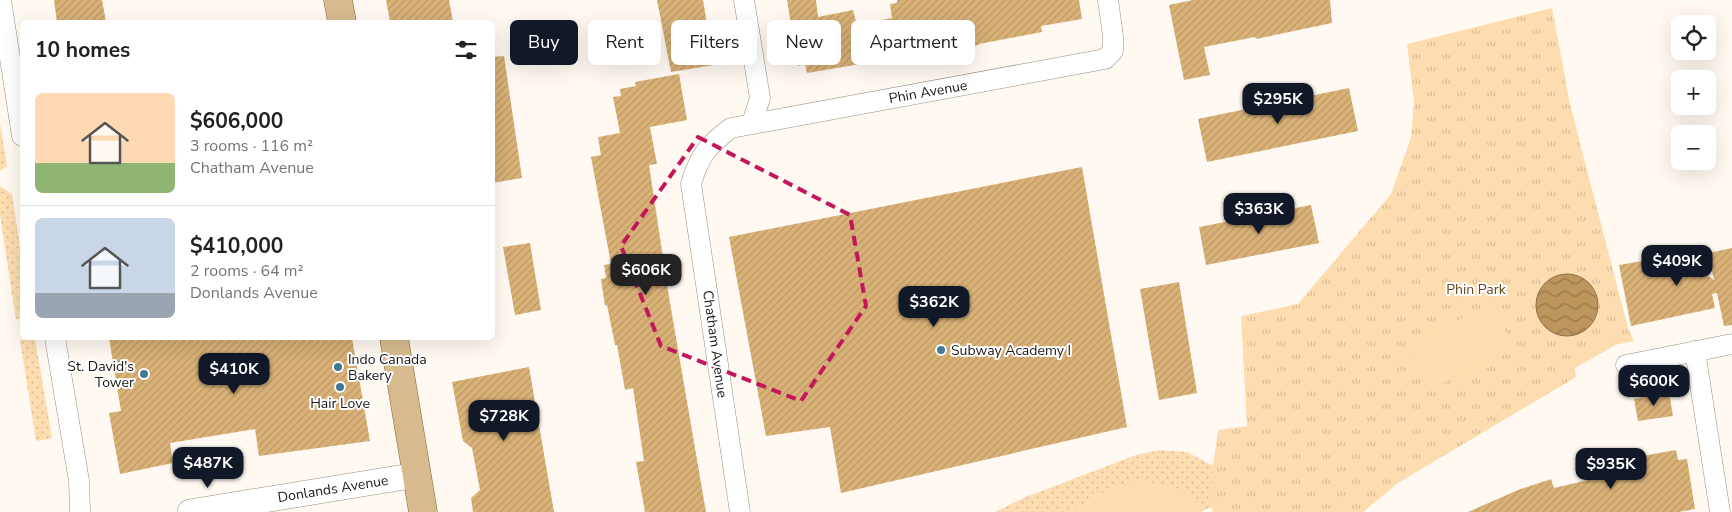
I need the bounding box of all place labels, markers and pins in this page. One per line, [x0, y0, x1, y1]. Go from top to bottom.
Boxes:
pin: $295K [1243, 82, 1313, 125]
pin: $363K [1224, 192, 1294, 235]
pin: $409K [1642, 244, 1712, 287]
pin: $606K [611, 254, 681, 296]
pin: $362K [899, 286, 969, 328]
place label: Subway Academy I [951, 341, 1071, 360]
marker: Subway Academy I [935, 344, 947, 356]
place label: Indo Canada Bakery [348, 350, 427, 385]
pin: $410K [199, 352, 269, 395]
place label: St. David's Tower [67, 357, 134, 392]
marker: Indo Canada Bakery [332, 361, 344, 373]
pin: $600K [1619, 364, 1689, 407]
marker: St. David's Tower [138, 368, 150, 380]
marker: Hair Love [334, 381, 346, 393]
place label: Hair Love [310, 394, 370, 413]
pin: $728K [469, 400, 539, 442]
pin: $487K [173, 446, 243, 489]
pin: $935K [1576, 448, 1646, 490]

